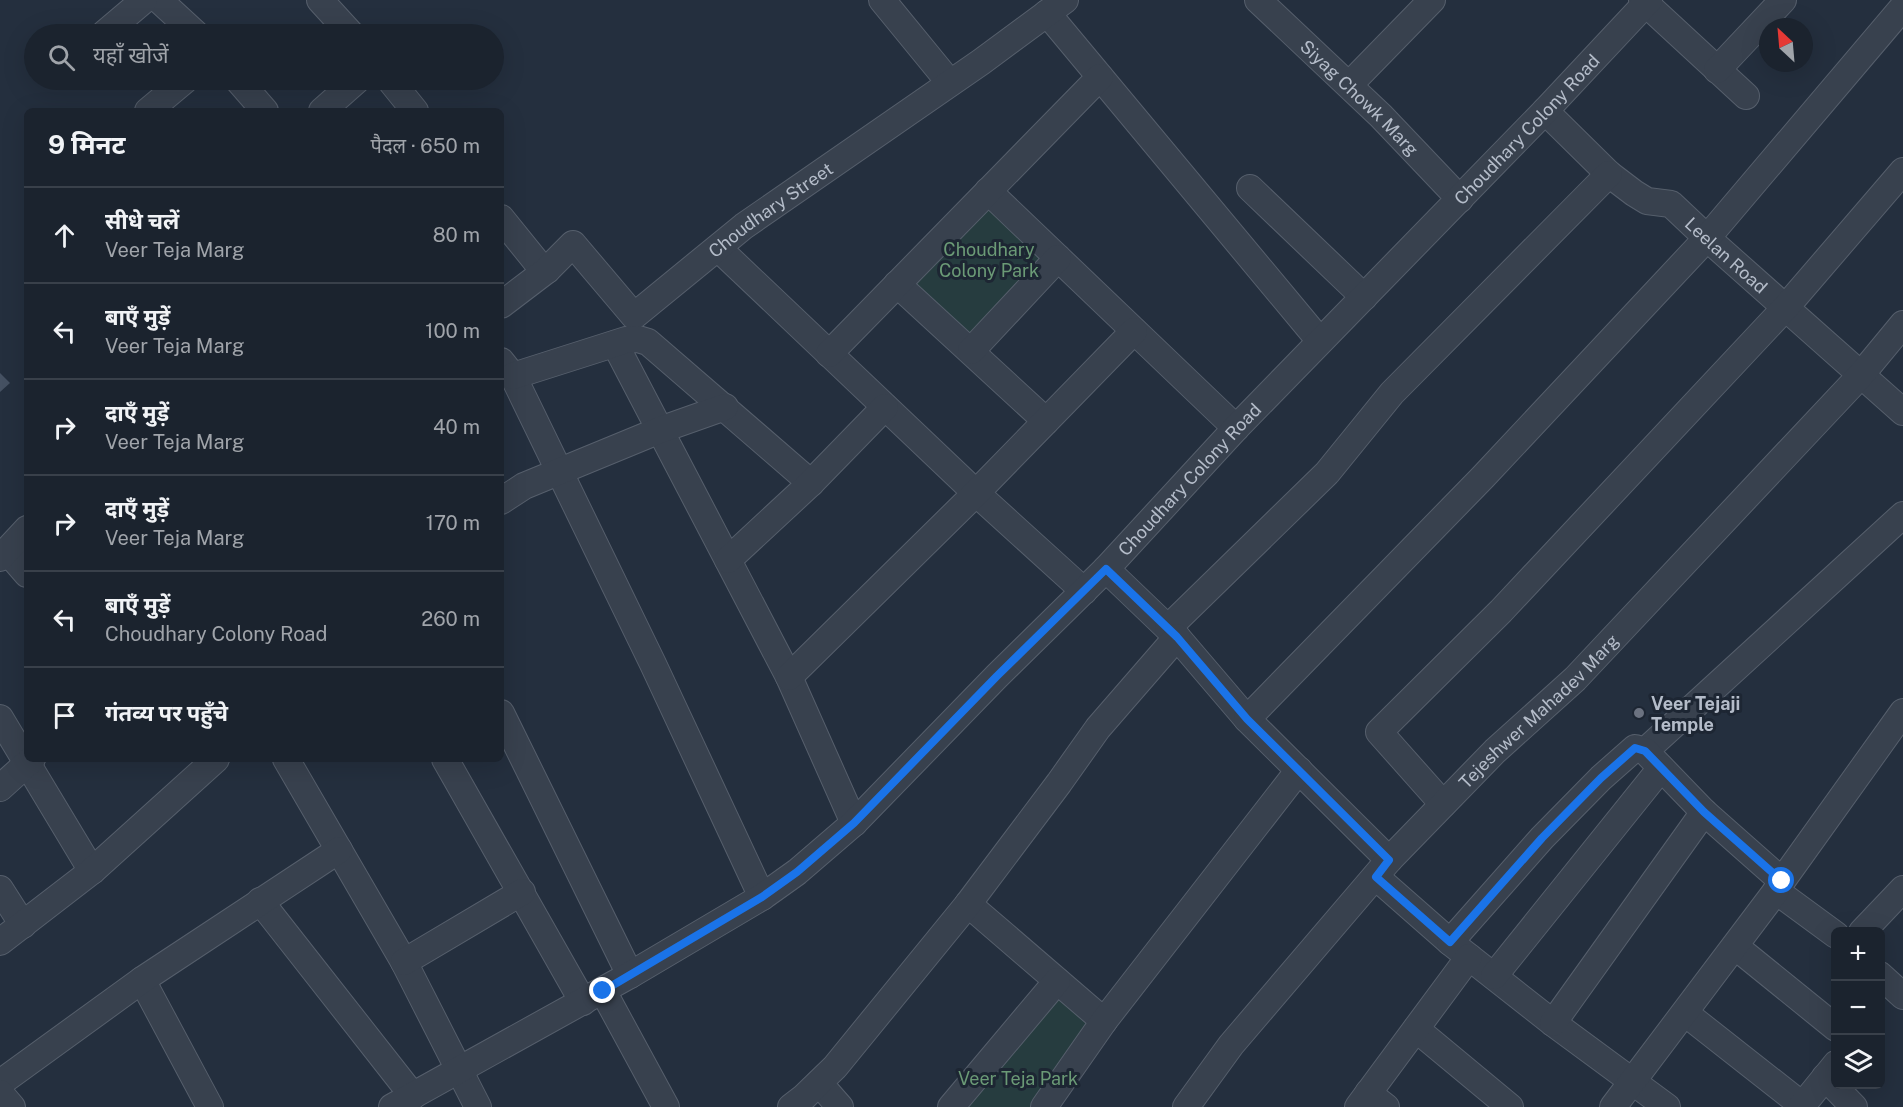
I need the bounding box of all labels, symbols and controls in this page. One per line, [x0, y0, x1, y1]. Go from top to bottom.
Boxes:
north arrow [1759, 18, 1813, 72]
search box [24, 24, 504, 90]
street label: Siyag Chowk Marg [1296, 35, 1423, 160]
icon: search [45, 41, 78, 74]
text: यहाँ खोजें [93, 42, 169, 68]
street label: Choudhary Colony Road [1449, 50, 1603, 209]
text: 9 मिनट [48, 129, 126, 160]
text: पैदल · 650 m [371, 134, 480, 158]
street label: Choudhary Street [704, 158, 836, 262]
text: सीधे चलें [105, 208, 179, 234]
street label: Leelan Road [1681, 213, 1772, 297]
icon: ahead [48, 219, 81, 252]
text: 80 m [433, 223, 480, 247]
text: Veer Teja Marg [105, 238, 245, 262]
park label: Choudhary Colony Park [939, 239, 1039, 281]
text: बाएँ मुड़ें [105, 304, 170, 330]
icon: left [48, 315, 81, 348]
text: 100 m [425, 319, 480, 343]
text: Veer Teja Marg [105, 334, 245, 358]
street label: Choudhary Colony Road [1113, 399, 1265, 560]
text: दाएँ मुड़ें [105, 400, 169, 426]
icon: right [48, 411, 81, 444]
text: 40 m [433, 415, 480, 439]
text: Veer Teja Marg [105, 430, 245, 454]
text: दाएँ मुड़ें [105, 496, 169, 522]
icon: right [48, 507, 81, 540]
text: 170 m [426, 511, 480, 535]
text: Veer Teja Marg [105, 526, 245, 550]
text: बाएँ मुड़ें [105, 592, 170, 618]
icon: left [48, 603, 81, 636]
text: 260 m [421, 607, 480, 631]
text: Choudhary Colony Road [105, 622, 327, 646]
street label: Tejeshwer Mahadev Marg [1454, 629, 1622, 792]
place label: Veer Tejaji Temple [1651, 693, 1740, 735]
icon: arrive [48, 699, 81, 732]
text: गंतव्य पर पहुँचे [105, 700, 228, 726]
marker: Veer Tejaji Temple [1632, 706, 1646, 720]
route start [1768, 867, 1794, 893]
map controls [1831, 927, 1885, 1089]
button: + [1831, 927, 1885, 981]
route end [589, 977, 615, 1003]
button: − [1831, 981, 1885, 1035]
button: layers [1831, 1035, 1885, 1089]
park label: Veer Teja Park [958, 1068, 1078, 1089]

